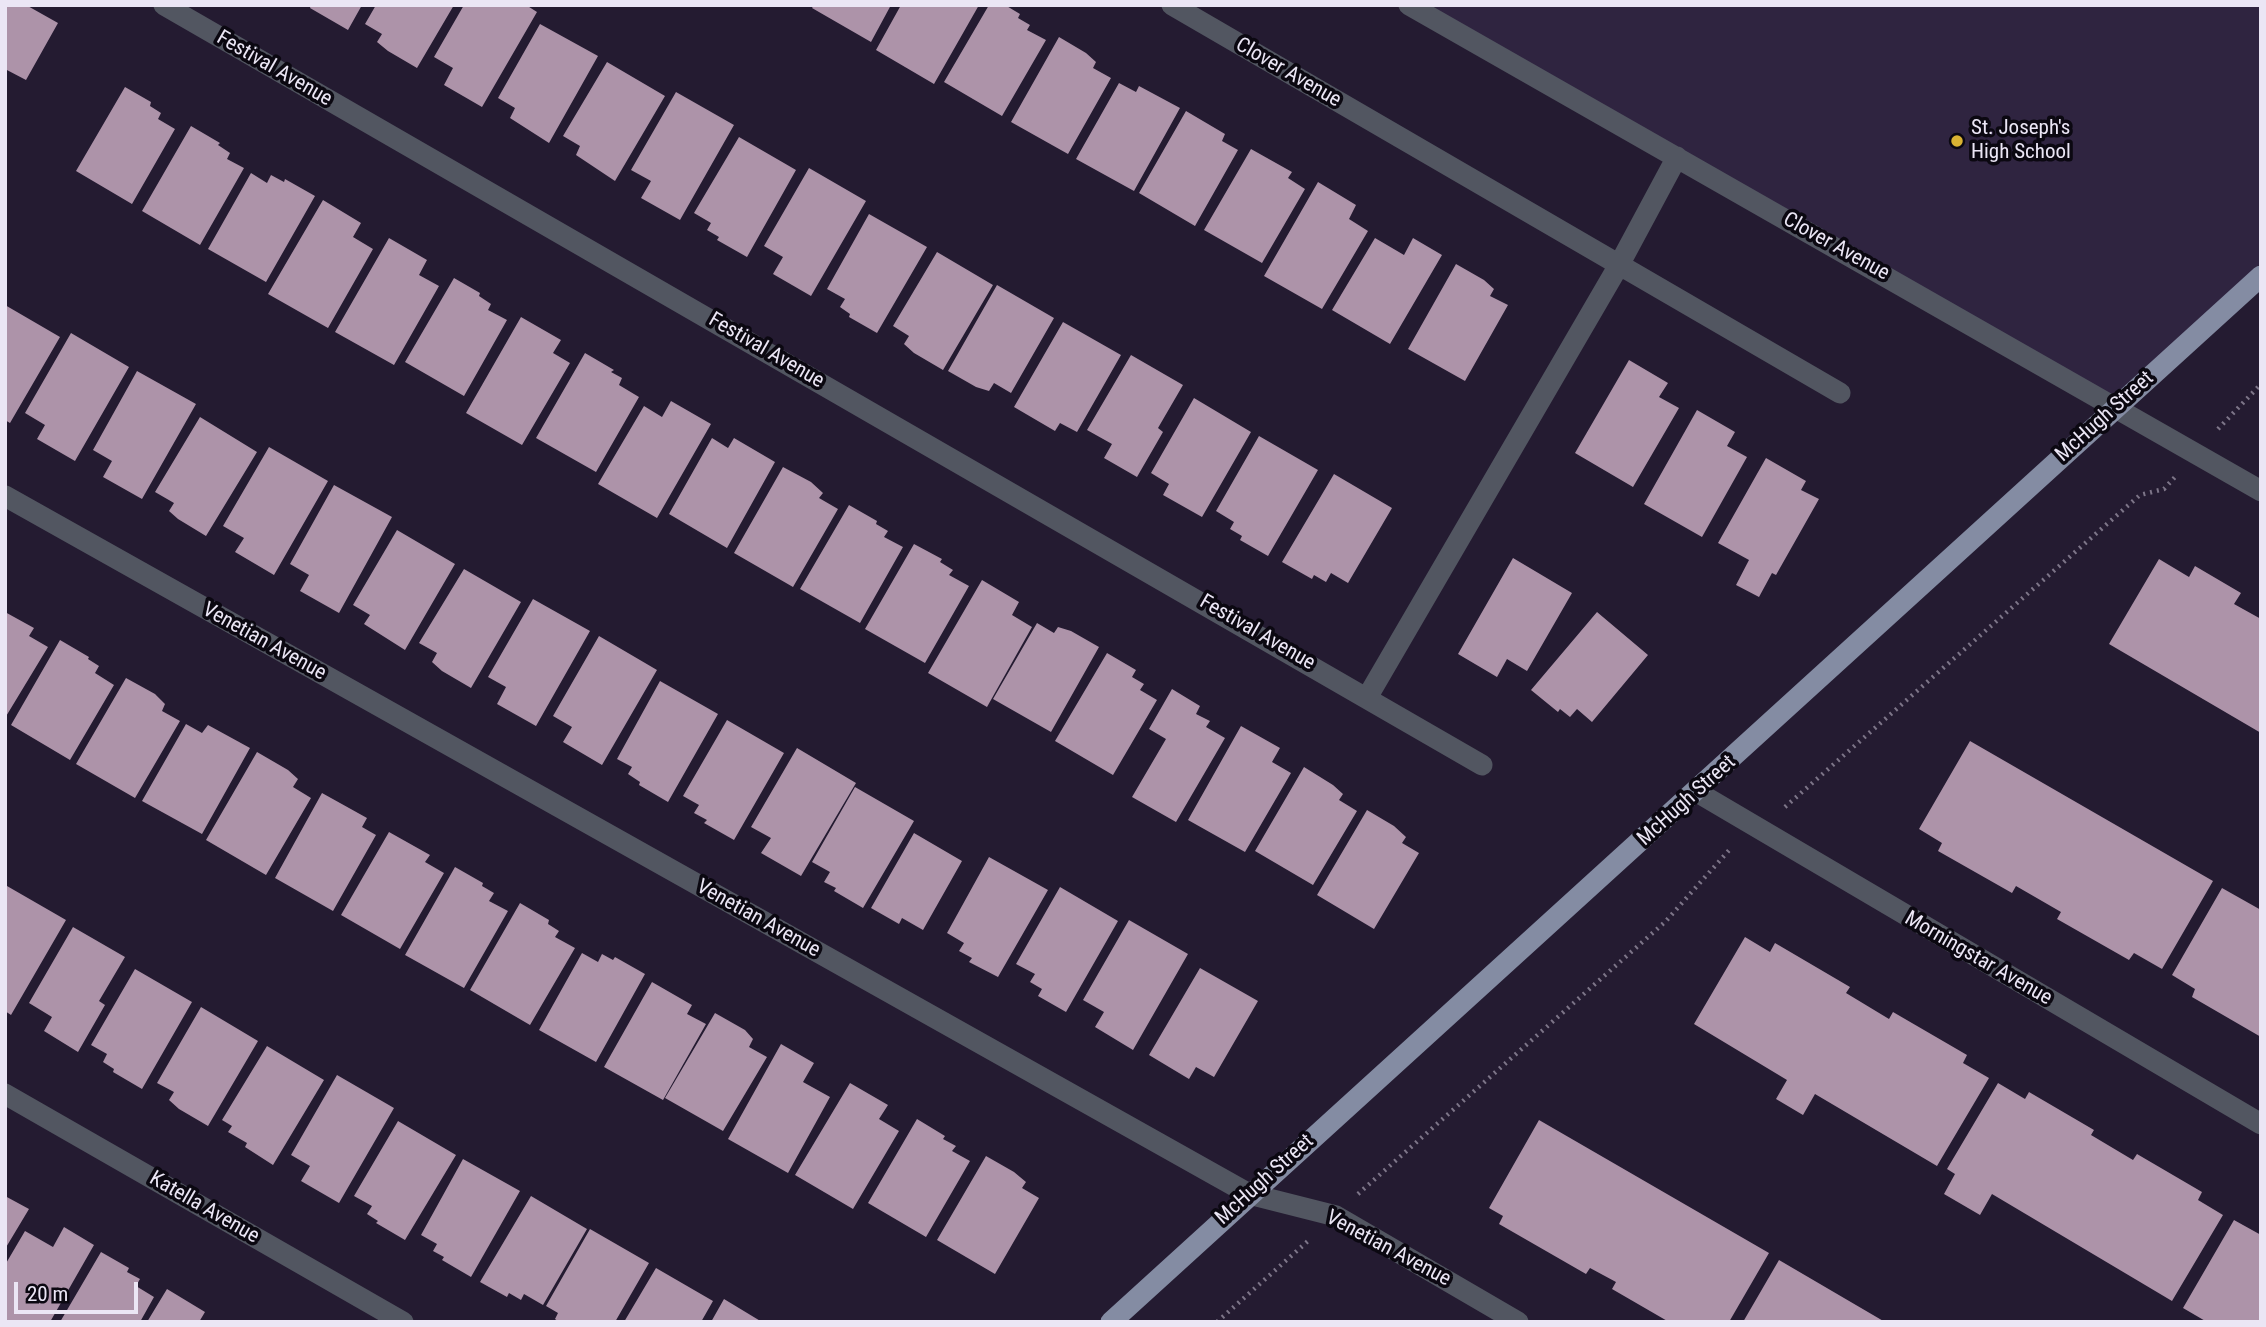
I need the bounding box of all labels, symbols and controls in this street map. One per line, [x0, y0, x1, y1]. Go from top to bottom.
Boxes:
street label: Festival Avenue [212, 26, 336, 112]
street label: Clover Avenue [1231, 33, 1345, 113]
place label: St. Joseph's High School [1971, 116, 2071, 166]
marker: St. Joseph's High School [1949, 133, 1965, 149]
street label: Clover Avenue [1779, 208, 1893, 286]
street label: Festival Avenue [704, 308, 828, 394]
street label: McHugh Street [2051, 366, 2159, 468]
street label: Festival Avenue [1195, 590, 1319, 676]
street label: Venetian Avenue [198, 598, 330, 686]
street label: McHugh Street [1633, 750, 1741, 852]
street label: Venetian Avenue [692, 875, 824, 963]
street label: Morningstar Avenue [1900, 907, 2056, 1011]
street label: McHugh Street [1211, 1129, 1319, 1231]
street label: Katella Avenue [145, 1166, 263, 1250]
street label: Venetian Avenue [1321, 1206, 1455, 1292]
scale bar [18, 1268, 142, 1312]
text: 20 m [27, 1282, 68, 1306]

